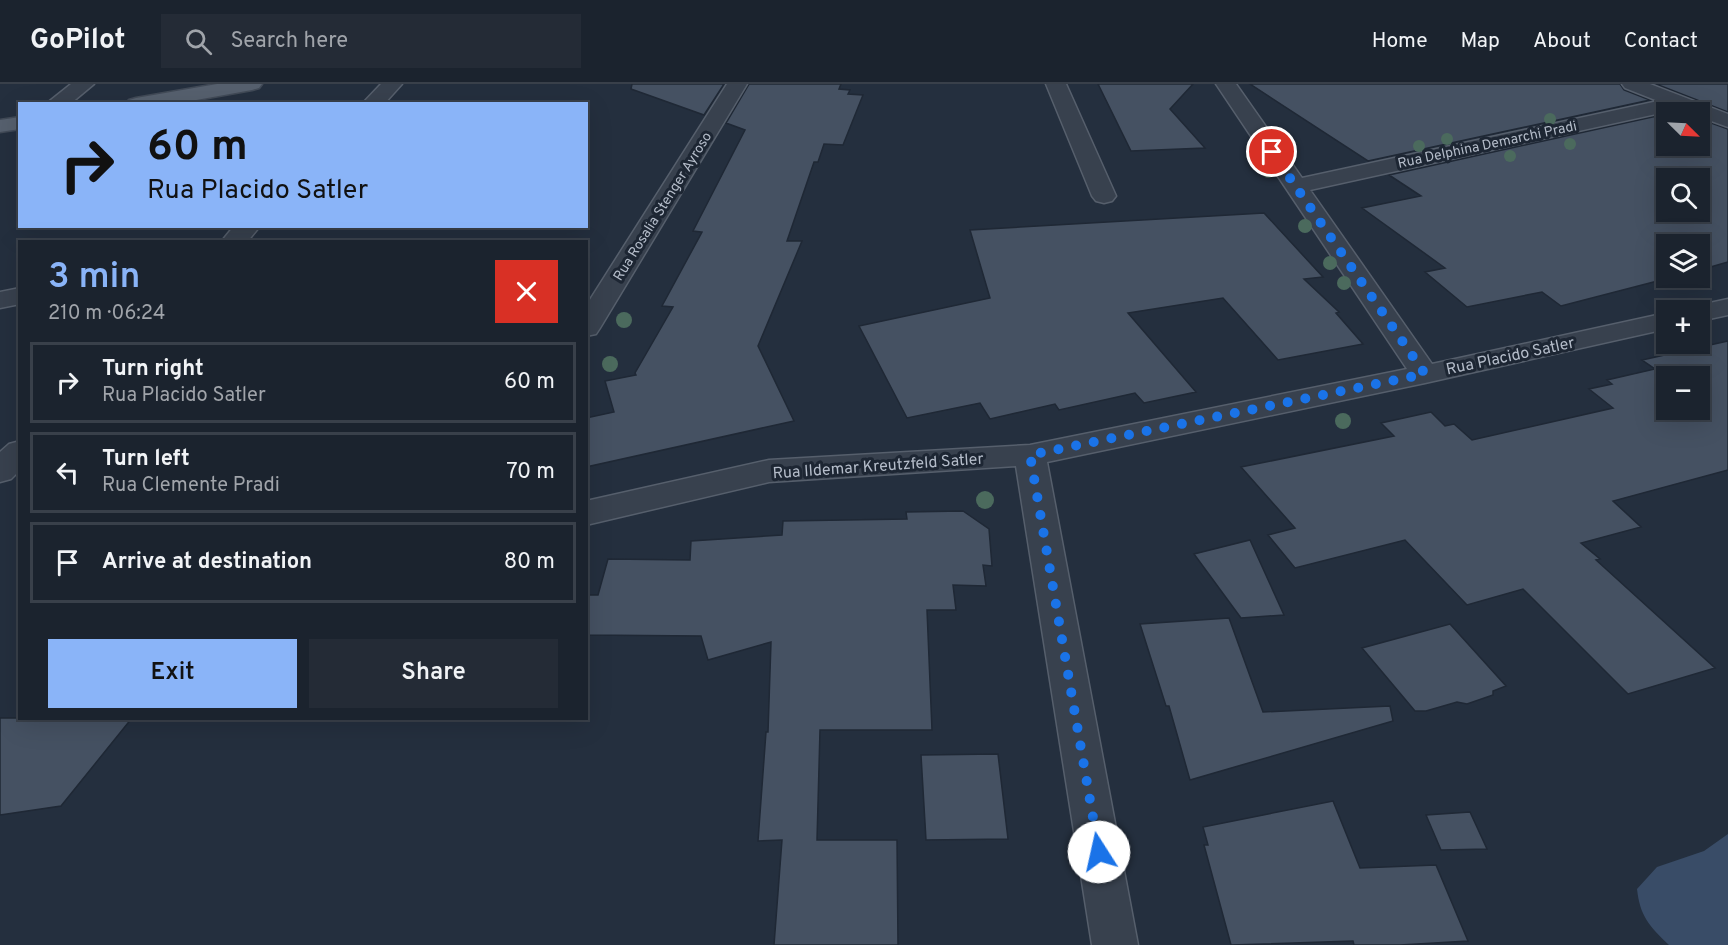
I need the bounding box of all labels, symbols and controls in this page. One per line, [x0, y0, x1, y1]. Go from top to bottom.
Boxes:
search box [161, 14, 581, 68]
text: GoPilot [30, 23, 125, 59]
icon: search [182, 25, 215, 58]
text: Search here [230, 28, 348, 55]
text: Home [1372, 28, 1428, 55]
text: Map [1461, 28, 1500, 55]
text: About [1533, 28, 1591, 55]
text: Contact [1624, 28, 1698, 55]
north arrow [1656, 102, 1710, 156]
map controls [1656, 102, 1710, 420]
street label: Rua Delphina Demarchi Pradi [1396, 118, 1578, 173]
text: 60 m [147, 122, 248, 175]
icon: right [48, 126, 126, 204]
pin [1246, 126, 1297, 177]
street label: Rua Rosalia Stenger Ayroso [610, 129, 716, 284]
icon: arrive [1255, 135, 1288, 168]
button: search [1656, 168, 1710, 222]
text: Rua Placido Satler [147, 174, 368, 208]
button: layers [1656, 234, 1710, 288]
text: 3 min [48, 255, 140, 301]
button: close [495, 260, 558, 323]
button: + [1656, 300, 1710, 354]
text: 210 m · 06:24 [48, 301, 165, 327]
street label: Rua Placido Satler [1444, 334, 1577, 380]
text: Turn right [102, 356, 204, 383]
icon: right [51, 366, 84, 399]
button: − [1656, 366, 1710, 420]
text: 60 m [504, 369, 555, 396]
text: Rua Placido Satler [102, 383, 266, 409]
text: Turn left [102, 446, 190, 473]
street label: Rua Ildemar Kreutzfeld Satler [772, 450, 984, 484]
icon: left [51, 456, 84, 489]
text: 70 m [506, 459, 555, 486]
text: Rua Clemente Pradi [102, 473, 280, 499]
icon: arrive [51, 546, 84, 579]
text: Arrive at destination [102, 549, 312, 576]
text: 80 m [504, 549, 555, 576]
button: Exit [48, 639, 297, 708]
button: Share [309, 639, 558, 708]
position arrow [1067, 820, 1131, 884]

